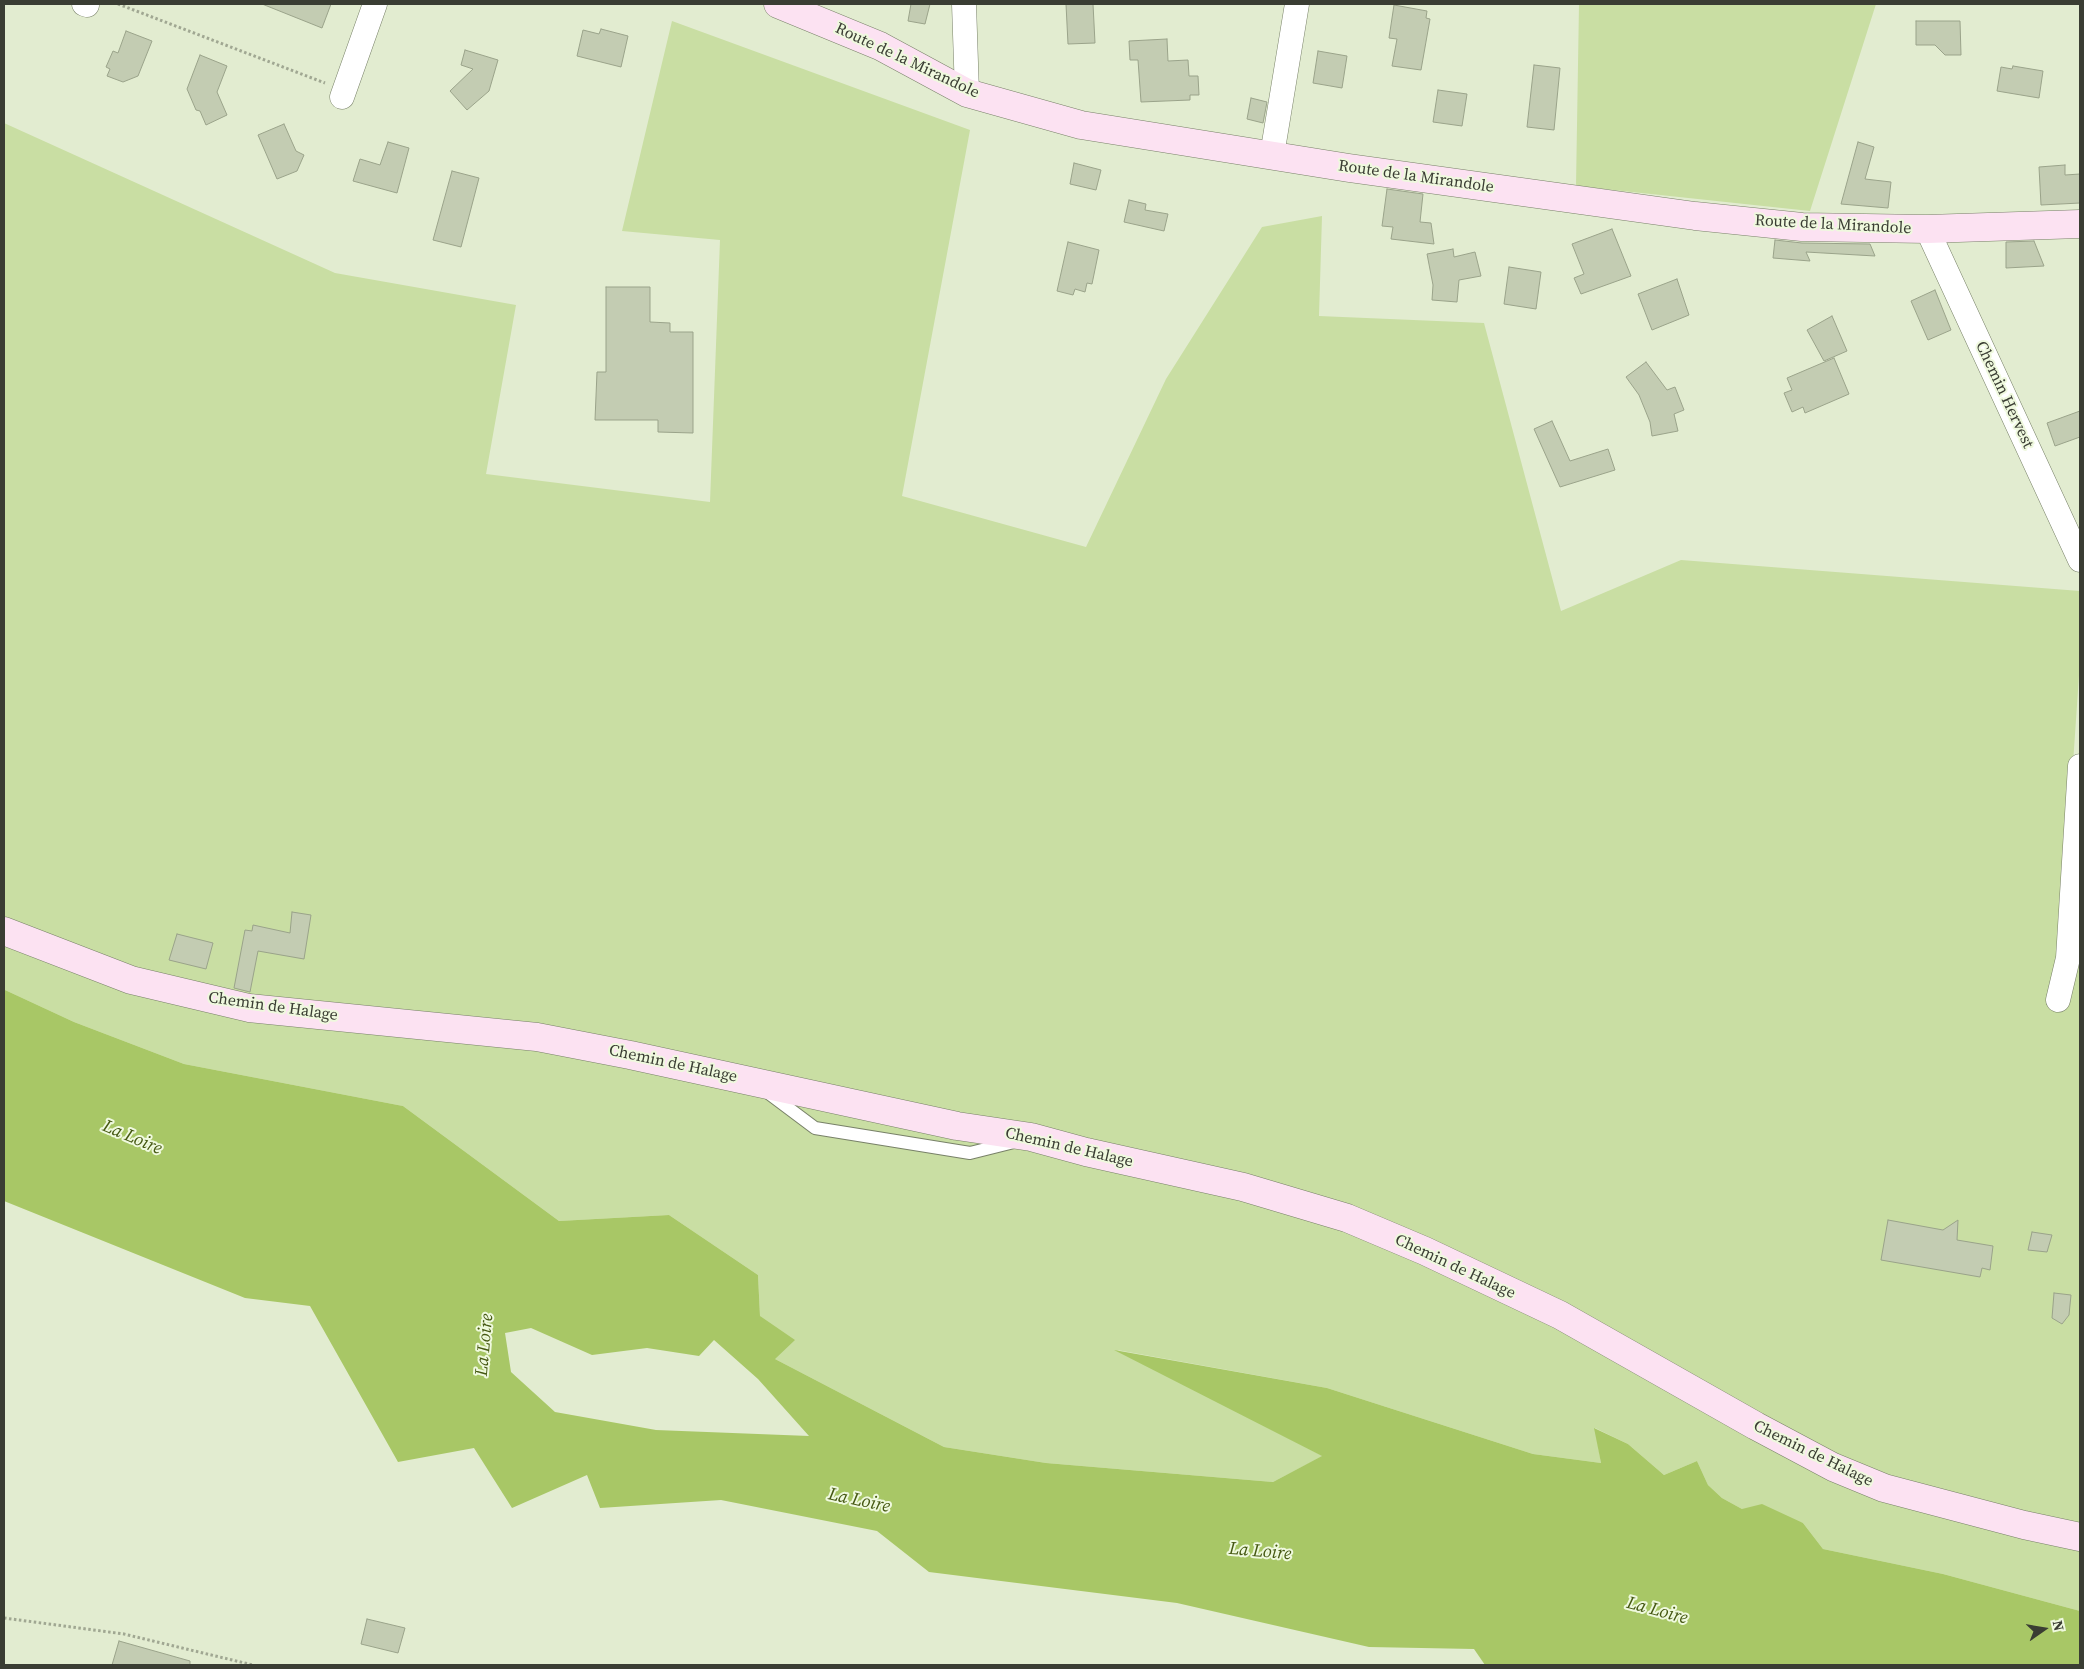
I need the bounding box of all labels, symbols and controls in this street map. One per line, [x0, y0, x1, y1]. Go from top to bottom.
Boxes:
street label: Route de la Mirandole [832, 19, 982, 103]
street label: Route de la Mirandole [1337, 157, 1495, 197]
street label: Route de la Mirandole [1754, 211, 1912, 239]
street label: Chemin Hervest [1971, 338, 2037, 452]
street label: Chemin de Halage [207, 988, 339, 1026]
street label: Chemin de Halage [607, 1041, 739, 1087]
water label: La Loire [99, 1116, 165, 1160]
street label: Chemin de Halage [1003, 1124, 1135, 1172]
street label: Chemin de Halage [1392, 1231, 1518, 1303]
water label: La Loire [472, 1313, 498, 1377]
street label: Chemin de Halage [1750, 1417, 1876, 1491]
water label: La Loire [826, 1484, 892, 1518]
water label: La Loire [1228, 1539, 1292, 1565]
water label: La Loire [1624, 1592, 1690, 1630]
north arrow [2019, 1604, 2069, 1654]
text: N [2048, 1618, 2070, 1633]

